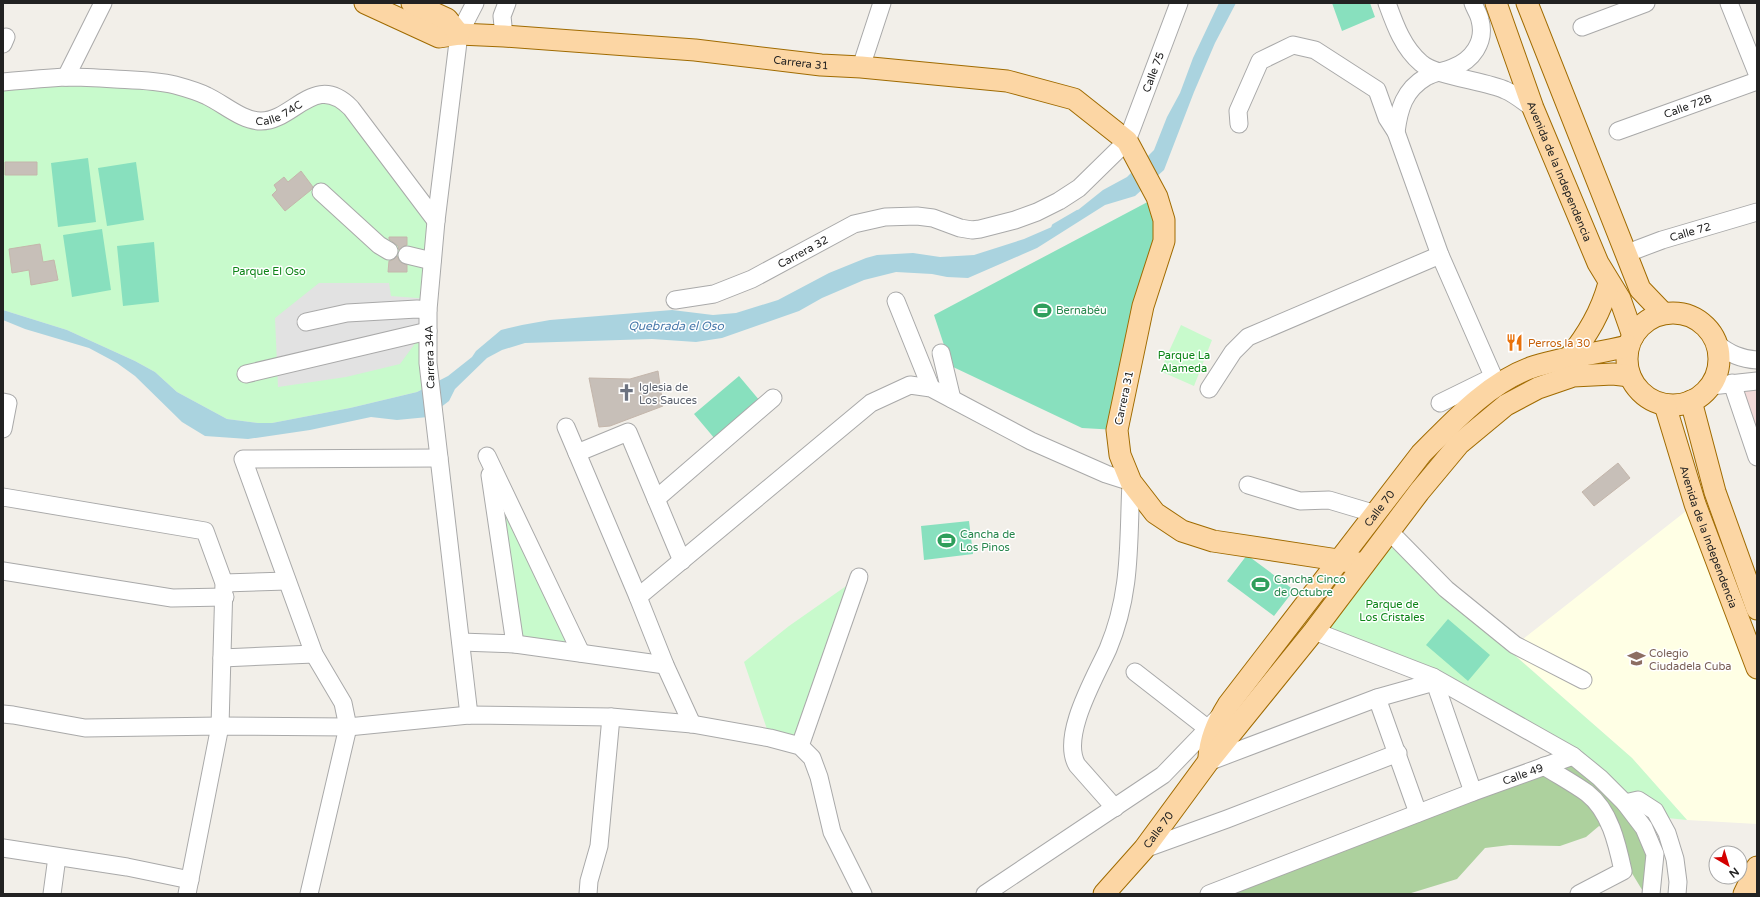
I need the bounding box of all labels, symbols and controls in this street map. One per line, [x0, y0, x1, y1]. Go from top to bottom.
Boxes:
street label: Calle 75 [1139, 50, 1167, 94]
street label: Carrera 31 [773, 53, 829, 72]
street label: Calle 72B [1662, 91, 1714, 121]
street label: Calle 74C [255, 97, 305, 128]
street label: Avenida de la Independencia [1525, 100, 1595, 243]
street label: Calle 72 [1668, 219, 1712, 244]
street label: Carrera 32 [775, 233, 830, 271]
park label: Parque El Oso [232, 265, 306, 278]
sports icon: Bernabéu [1033, 300, 1053, 320]
place label: Bernabéu [1056, 304, 1107, 317]
water label: Quebrada el Oso [628, 319, 725, 333]
street label: Carrera 34A [422, 325, 438, 389]
restaurant icon: Perros la 30 [1505, 333, 1525, 353]
place label: Perros la 30 [1528, 337, 1590, 350]
park label: Parque La Alameda [1158, 349, 1210, 375]
street label: Carrera 31 [1112, 370, 1136, 426]
place label: Iglesia de Los Sauces [639, 381, 697, 407]
church icon: Iglesia de Los Sauces [616, 383, 636, 403]
street label: Avenida de la Independencia [1677, 464, 1740, 610]
street label: Calle 70 [1361, 488, 1397, 529]
place label: Cancha de Los Pinos [960, 528, 1015, 554]
sports icon: Cancha de Los Pinos [937, 530, 957, 550]
place label: Cancha Cinco de Octubre [1274, 573, 1346, 599]
sports icon: Cancha Cinco de Octubre [1251, 575, 1271, 595]
park label: Parque de Los Cristales [1359, 598, 1425, 624]
place label: Colegio Ciudadela Cuba [1649, 647, 1732, 673]
school or university icon: Colegio Ciudadela Cuba [1626, 649, 1646, 669]
street label: Calle 49 [1501, 761, 1545, 787]
street label: Calle 70 [1140, 809, 1176, 851]
north arrow [1708, 845, 1748, 885]
text: N [1726, 865, 1741, 880]

